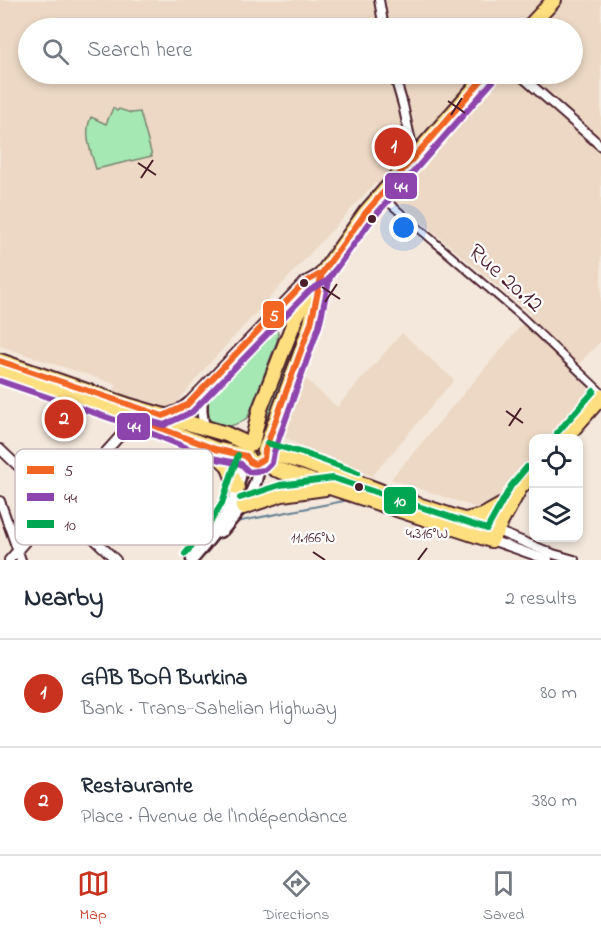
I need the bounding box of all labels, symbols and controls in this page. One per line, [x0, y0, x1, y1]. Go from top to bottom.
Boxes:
search box [18, 18, 583, 84]
icon: search [39, 35, 72, 68]
text: Search here [87, 35, 192, 67]
pin: 1 [374, 124, 414, 170]
line badge: 44 [384, 172, 418, 200]
text: 44 [393, 176, 408, 200]
unlabelled marker [366, 213, 378, 225]
your location [389, 213, 418, 242]
street label: Rue 20.12 [459, 236, 551, 322]
unlabelled marker [298, 277, 310, 289]
line badge: 5 [262, 300, 285, 329]
text: 5 [269, 305, 279, 329]
pin: 2 [44, 396, 84, 442]
line badge: 44 [116, 412, 151, 441]
text: 44 [126, 416, 141, 440]
map controls [529, 434, 583, 542]
button: locate [529, 434, 583, 488]
legend [15, 449, 213, 545]
text: 5 [64, 460, 73, 484]
unlabelled marker [353, 481, 365, 493]
line badge: 10 [383, 486, 417, 515]
text: 44 [64, 487, 78, 511]
button: layers [529, 488, 583, 542]
text: 10 [394, 490, 406, 514]
text: 10 [64, 514, 76, 538]
text: 4.316°W [406, 523, 448, 545]
text: 11.166°N [291, 527, 335, 549]
text: Nearby [24, 580, 103, 618]
text: 2 results [505, 585, 577, 614]
text: GAB BOA Burkina [81, 663, 247, 695]
text: 1 [40, 679, 47, 708]
text: 80 m [540, 679, 577, 708]
text: Bank · Trans-Sahelian Highway [81, 695, 337, 724]
text: Restaurante [81, 771, 193, 803]
text: 2 [39, 787, 48, 816]
text: 380 m [532, 787, 577, 816]
text: Place · Avenue de l'Indépendance [81, 803, 347, 832]
tab: Map [77, 867, 110, 927]
tab: Directions [263, 867, 329, 927]
tab: Saved [483, 867, 524, 927]

